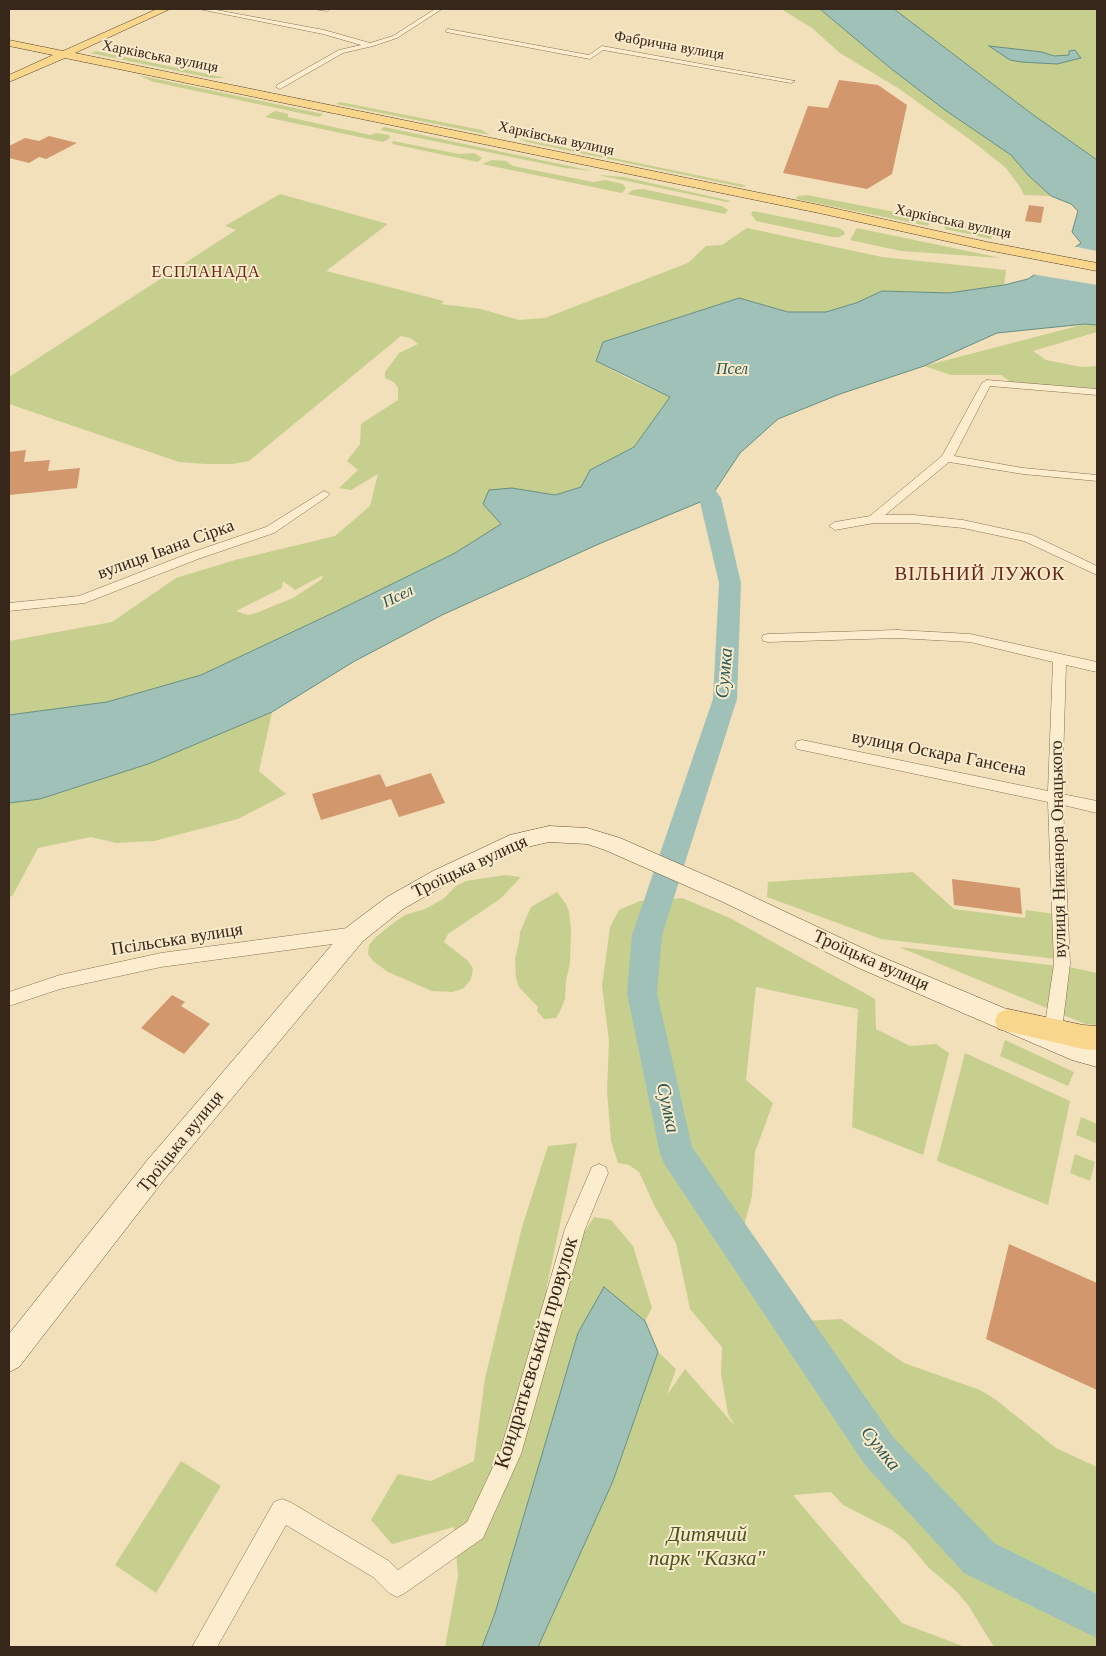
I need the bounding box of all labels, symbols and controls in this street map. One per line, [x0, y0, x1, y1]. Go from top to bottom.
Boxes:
street label: Фабрична вулиця [613, 27, 725, 65]
street label: Харківська вулиця [100, 37, 220, 77]
street label: Харківська вулиця [496, 118, 616, 160]
street label: Харківська вулиця [893, 201, 1013, 243]
district label: ЕСПЛАНАДА [150, 263, 262, 283]
water label: Псел [716, 360, 748, 380]
street label: вулиця Івана Сірка [95, 515, 237, 585]
district label: ВІЛЬНИЙ ЛУЖОК [893, 564, 1067, 586]
water label: Псел [379, 581, 417, 613]
water label: Сумка [711, 647, 739, 699]
street label: вулиця Оскара Гансена [850, 726, 1028, 782]
street label: вулиця Никанора Онацького [1046, 740, 1072, 958]
street label: Троїцька вулиця [409, 831, 531, 903]
street label: Псільська вулиця [110, 919, 244, 961]
street label: Троїцька вулиця [810, 926, 932, 996]
water label: Сумка [651, 1081, 683, 1135]
street label: Троїцька вулиця [133, 1087, 229, 1197]
street label: Кондратьєвський провулок [490, 1234, 584, 1472]
water label: Сумка [855, 1422, 905, 1476]
park label: Дитячий парк "Казка" [649, 1522, 765, 1572]

